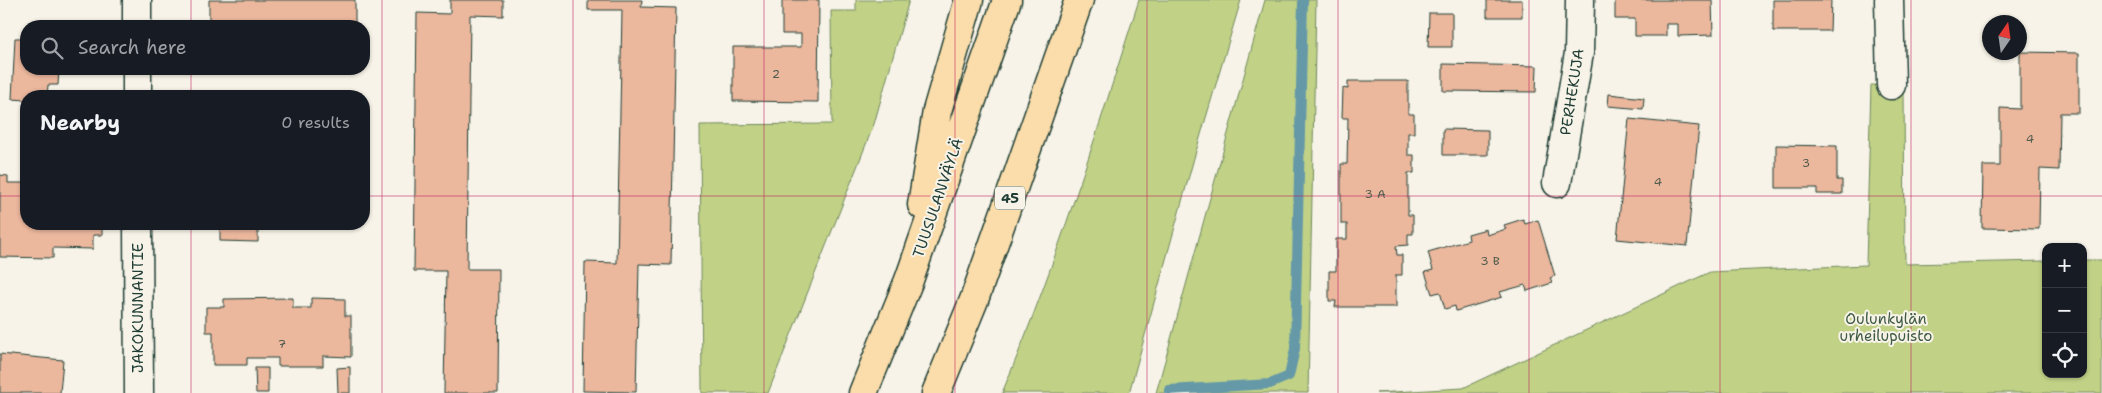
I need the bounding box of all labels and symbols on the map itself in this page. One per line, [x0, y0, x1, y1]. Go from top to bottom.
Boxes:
north arrow [1982, 15, 2027, 60]
street label: PERHEKUJA [1555, 47, 1589, 137]
house number: 2 [772, 66, 780, 82]
house number: 4 [2026, 131, 2034, 147]
street label: TUUSULANVÄYLÄ [908, 136, 968, 260]
house number: 3 [1802, 155, 1810, 171]
house number: 4 [1654, 174, 1662, 190]
house number: 3 A [1364, 186, 1386, 202]
road number: 45 [995, 187, 1025, 210]
street label: JAKOKUNNANTIE [128, 243, 148, 373]
house number: 3 B [1480, 253, 1500, 269]
park label: Oulunkylän urheilupuisto [1840, 309, 1932, 346]
house number: 7 [278, 336, 286, 352]

